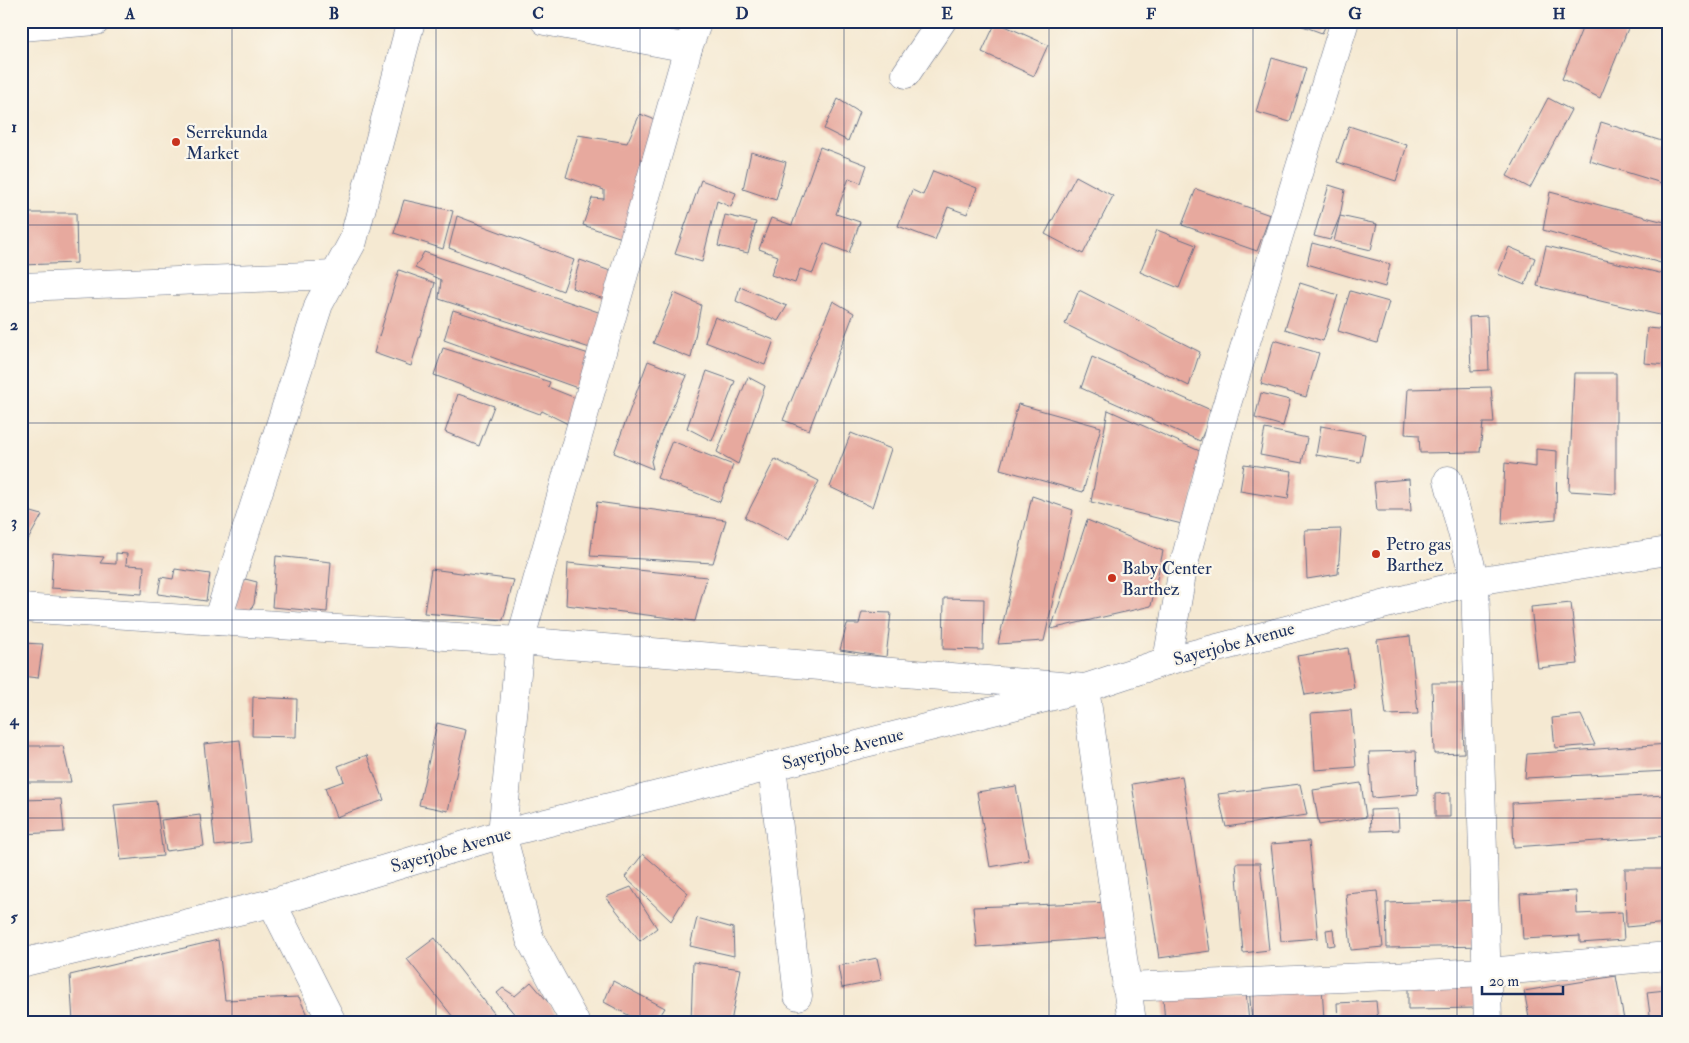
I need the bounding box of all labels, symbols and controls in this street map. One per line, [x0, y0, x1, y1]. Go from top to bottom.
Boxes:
text: A [124, 4, 136, 24]
text: B [329, 4, 339, 24]
text: C [532, 4, 544, 24]
text: D [735, 4, 749, 24]
text: E [941, 4, 953, 24]
text: F [1146, 4, 1156, 24]
text: G [1348, 4, 1362, 24]
text: H [1552, 4, 1566, 24]
text: 1 [11, 117, 17, 137]
place label: Serrekunda Market [186, 121, 268, 165]
marker: Serrekunda Market [170, 136, 182, 148]
text: 2 [10, 315, 18, 335]
text: 3 [11, 512, 17, 532]
place label: Petro gas Barthez [1386, 533, 1451, 577]
marker: Petro gas Barthez [1370, 548, 1382, 560]
place label: Baby Center Barthez [1122, 557, 1212, 601]
marker: Baby Center Barthez [1106, 572, 1118, 584]
street label: Sayerjobe Avenue [1171, 617, 1297, 671]
text: 4 [9, 710, 20, 730]
street label: Sayerjobe Avenue [780, 723, 907, 775]
street label: Sayerjobe Avenue [388, 822, 514, 878]
text: 5 [10, 907, 18, 927]
scale bar [1482, 963, 1563, 995]
text: 20 m [1489, 972, 1519, 991]

